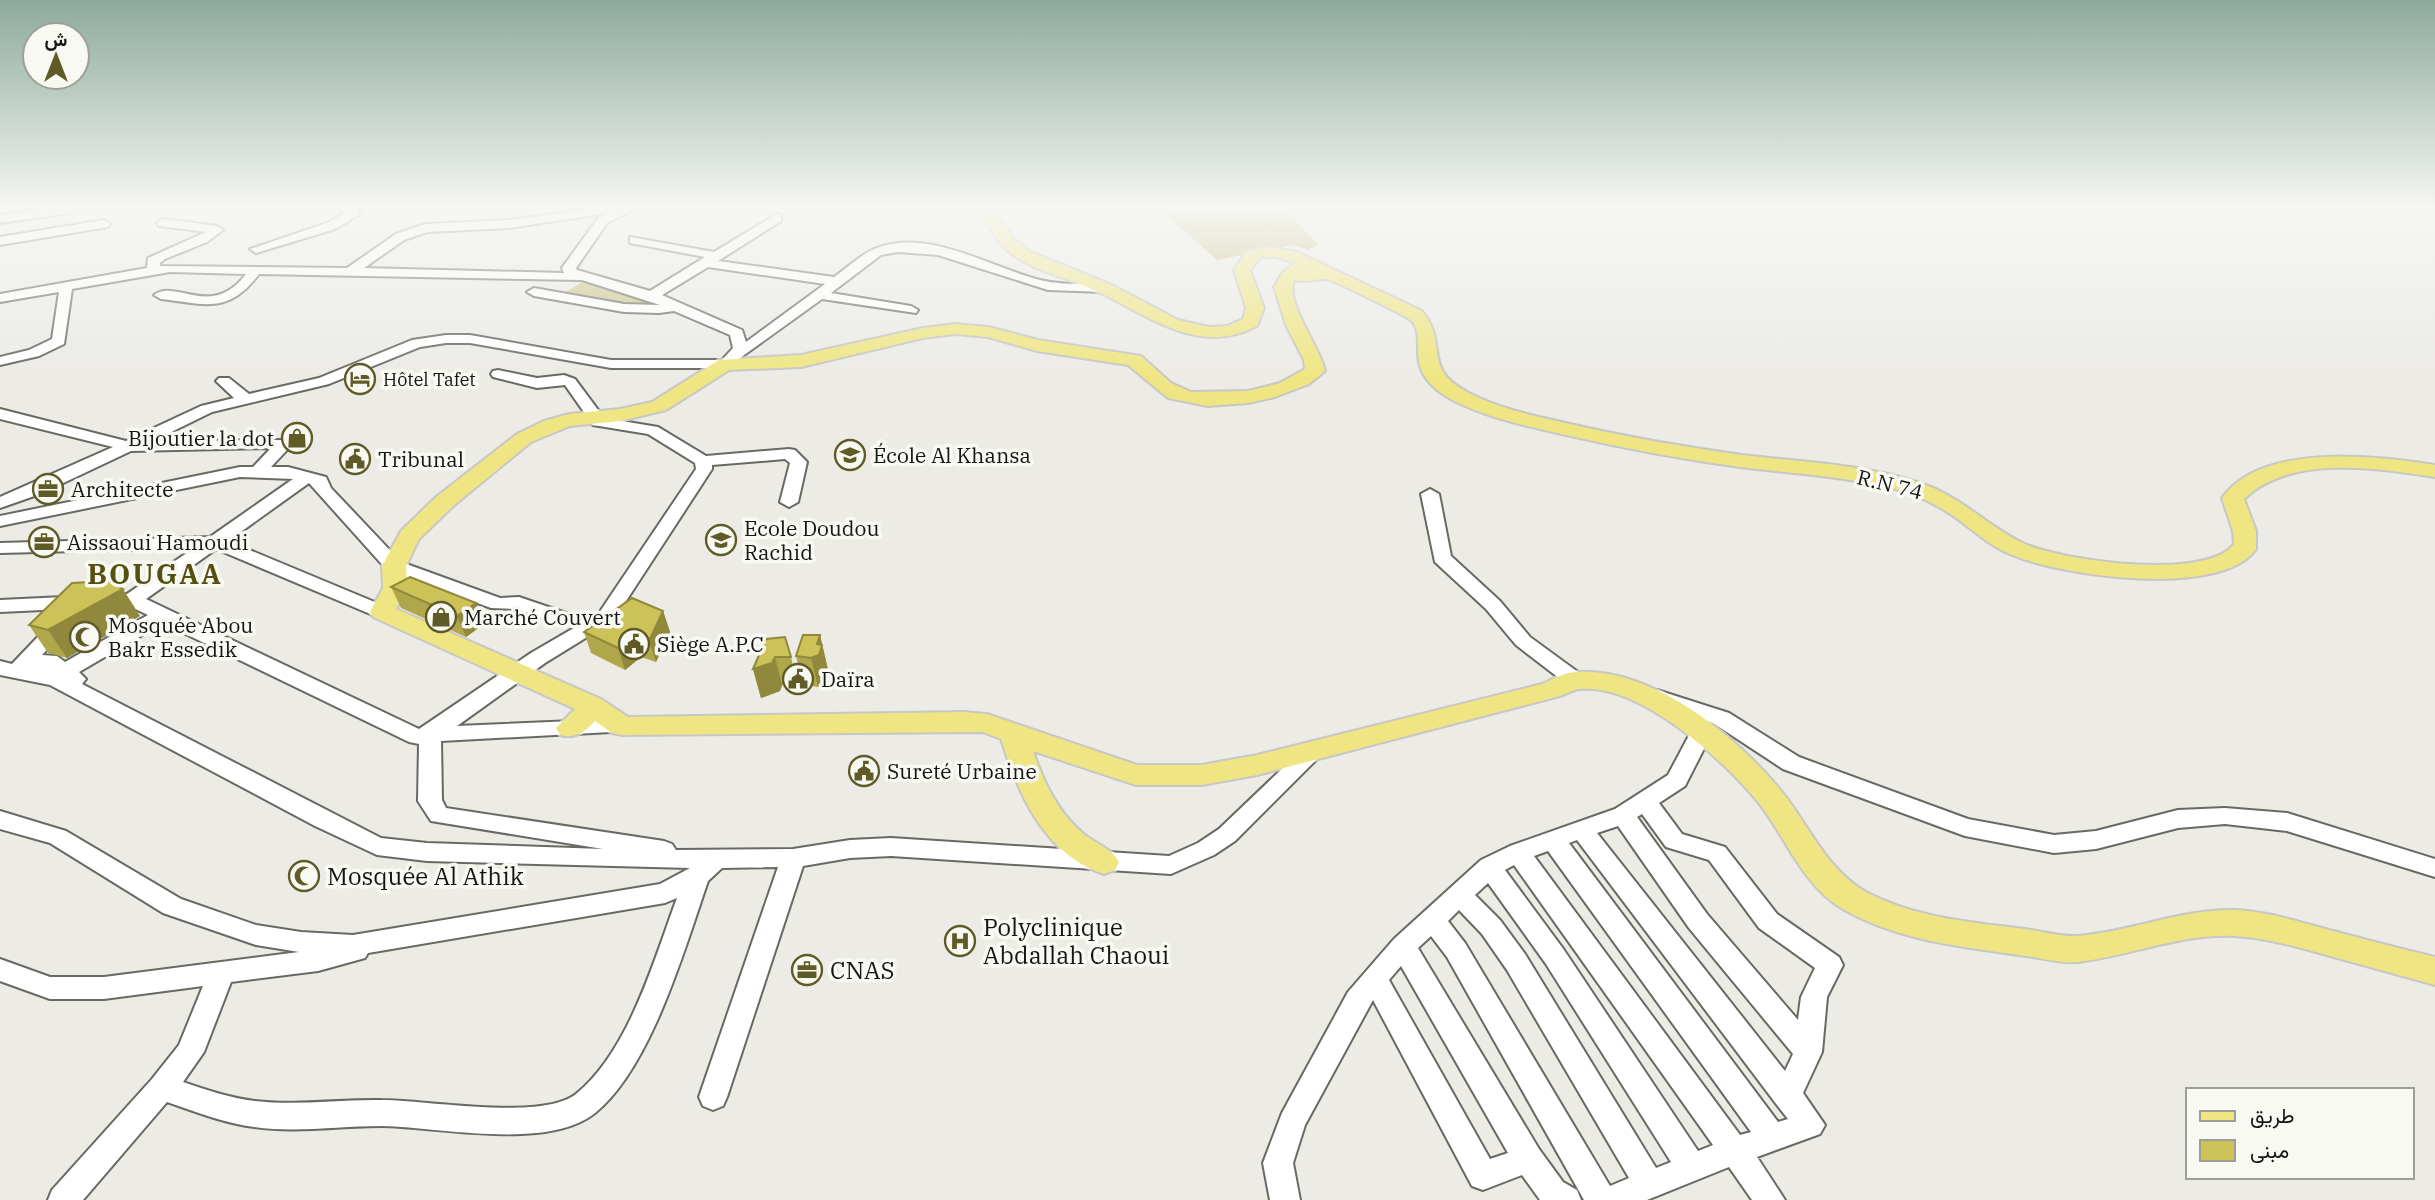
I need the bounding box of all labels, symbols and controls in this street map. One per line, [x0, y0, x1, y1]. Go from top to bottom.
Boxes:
north arrow [21, 21, 91, 91]
text: ش [45, 27, 68, 51]
hotel icon: Hôtel Tafet [343, 362, 377, 396]
place label: Hôtel Tafet [383, 368, 476, 391]
shop icon: Bijoutier la dot [280, 421, 314, 455]
place label: Bijoutier la dot [128, 424, 274, 452]
school or university icon: École Al Khansa [833, 438, 867, 472]
place label: École Al Khansa [873, 441, 1031, 469]
public building icon: Tribunal [338, 442, 372, 476]
place label: Tribunal [378, 445, 464, 473]
street label: R.N 74 [1854, 462, 1926, 506]
office icon: Architecte [31, 472, 65, 506]
place label: Architecte [71, 475, 173, 503]
place label: Ecole Doudou Rachid [744, 514, 879, 566]
school or university icon: Ecole Doudou Rachid [704, 523, 738, 557]
office icon: Aissaoui Hamoudi [27, 525, 61, 559]
place label: Aissaoui Hamoudi [67, 528, 248, 556]
district label: BOUGAA [87, 555, 223, 592]
shop icon: Marché Couvert [424, 600, 458, 634]
place label: Marché Couvert [464, 603, 621, 631]
place label: Mosquée Abou Bakr Essedik [108, 611, 253, 663]
mosque icon: Mosquée Abou Bakr Essedik [68, 620, 102, 654]
public building icon: Siège A.P.C [617, 627, 651, 661]
place label: Siège A.P.C [657, 630, 764, 658]
public building icon: Daïra [781, 662, 815, 696]
place label: Daïra [821, 665, 875, 693]
public building icon: Sureté Urbaine [847, 754, 881, 788]
place label: Sureté Urbaine [887, 757, 1037, 785]
mosque icon: Mosquée Al Athik [287, 859, 321, 893]
place label: Mosquée Al Athik [327, 860, 524, 892]
place label: Polyclinique Abdallah Chaoui [983, 911, 1169, 971]
hospital icon: Polyclinique Abdallah Chaoui [943, 924, 977, 958]
office icon: CNAS [790, 953, 824, 987]
place label: CNAS [830, 954, 895, 986]
legend [2186, 1088, 2414, 1179]
text: طريق [2250, 1101, 2295, 1129]
text: مبنى [2250, 1136, 2289, 1164]

